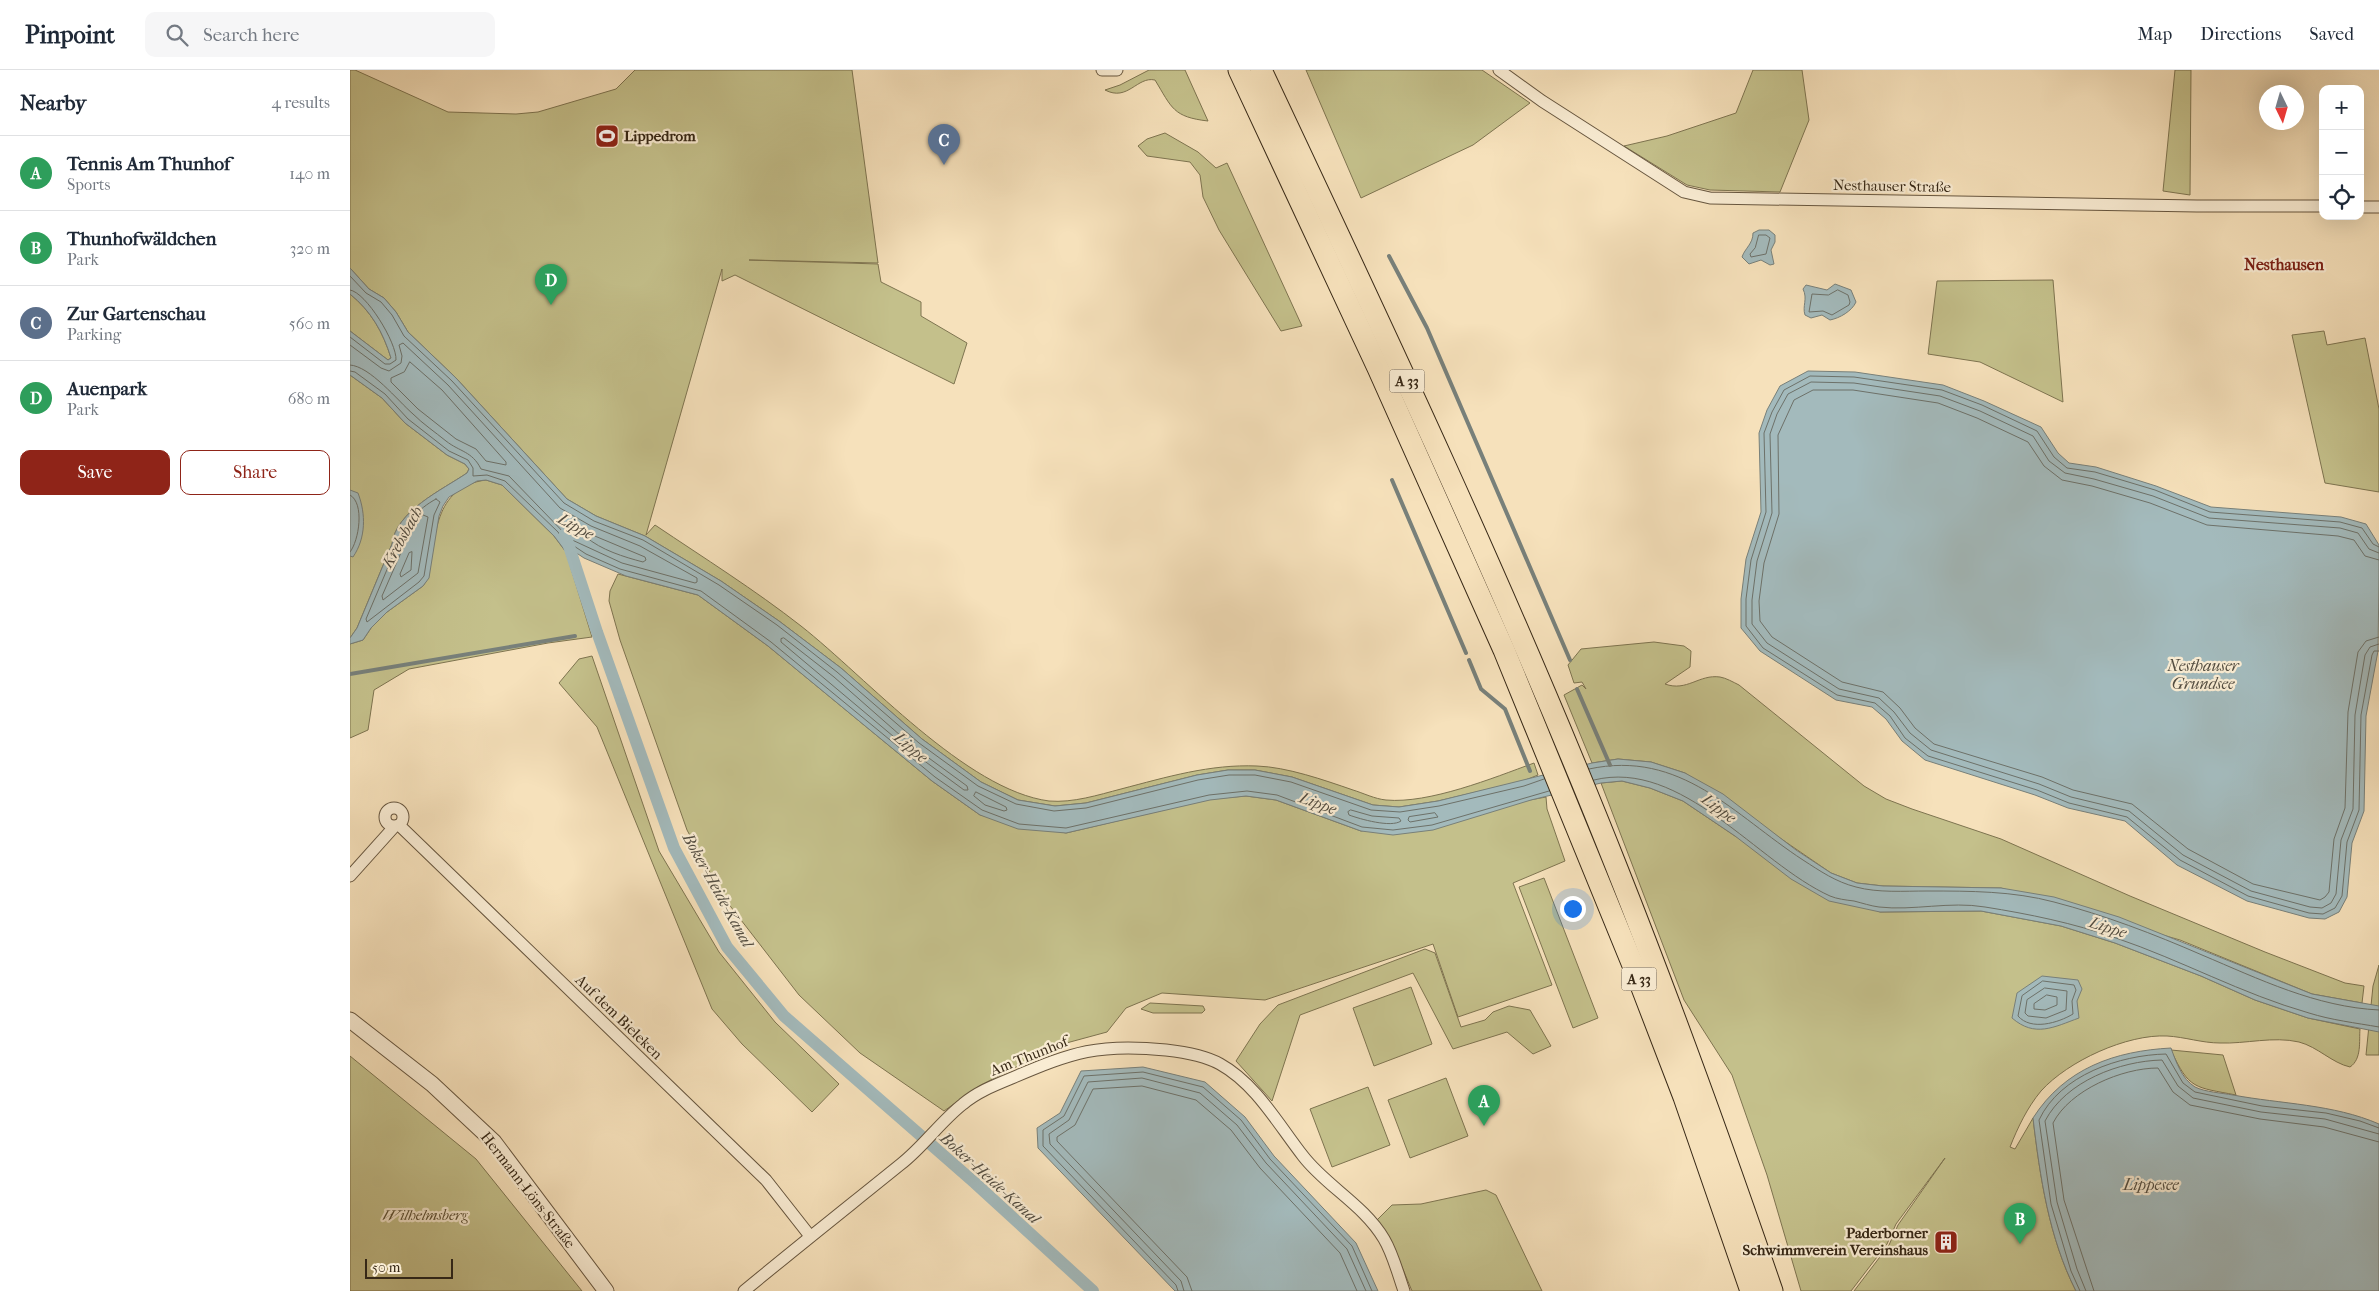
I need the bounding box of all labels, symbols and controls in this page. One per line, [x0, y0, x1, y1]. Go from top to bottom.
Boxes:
search box [145, 12, 495, 57]
text: Pinpoint [25, 21, 115, 49]
icon: search [163, 21, 191, 49]
text: Search here [203, 24, 299, 46]
text: Map [2138, 24, 2172, 45]
text: Directions [2200, 24, 2281, 45]
text: Saved [2309, 24, 2354, 45]
north arrow [2259, 85, 2304, 130]
map controls [2319, 85, 2364, 220]
button: + [2319, 85, 2364, 130]
text: Nearby [20, 91, 86, 115]
text: 4 results [272, 93, 330, 112]
sports icon: Lippedrom [594, 123, 620, 149]
pin: C [928, 124, 960, 165]
place label: Lippedrom [624, 127, 696, 145]
button: − [2319, 130, 2364, 175]
text: Tennis Am Thunhof [67, 153, 230, 175]
text: A [31, 164, 41, 183]
text: 140 m [289, 164, 330, 183]
text: Sports [67, 175, 110, 194]
button: locate [2319, 175, 2364, 220]
street label: Nesthauser Straße [1833, 176, 1952, 196]
text: Thunhofwäldchen [67, 228, 217, 250]
text: B [31, 239, 41, 258]
text: 320 m [290, 239, 330, 258]
text: Park [67, 250, 99, 269]
district label: Nesthausen [2244, 255, 2325, 274]
pin: D [535, 264, 567, 305]
text: Zur Gartenschau [67, 303, 206, 325]
text: C [31, 314, 41, 333]
text: 560 m [289, 314, 330, 333]
text: Parking [67, 325, 121, 344]
road number: A 33 [1390, 370, 1424, 392]
text: Auenpark [67, 378, 147, 400]
text: D [30, 389, 42, 408]
text: 680 m [288, 389, 330, 408]
text: Park [67, 400, 99, 419]
button: Save [20, 450, 170, 495]
button: Share [180, 450, 330, 495]
water label: Krebsbach [377, 503, 427, 572]
water label: Lippe [554, 508, 598, 544]
water label: Nesthauser Grundsee [2166, 656, 2241, 693]
water label: Lippe [890, 727, 932, 767]
water label: Lippe [1296, 787, 1340, 819]
water label: Lippe [1697, 789, 1740, 827]
water label: Boker-Heide-Kanal [678, 829, 758, 952]
your location [1560, 896, 1586, 922]
water label: Lippe [2086, 912, 2129, 942]
road number: A 33 [1622, 968, 1656, 991]
street label: Auf dem Bieleken [571, 970, 666, 1063]
street label: Am Thunhof [987, 1031, 1073, 1080]
pin: A [1468, 1085, 1500, 1126]
street label: Hermann-Löns-Straße [477, 1128, 579, 1252]
water label: Boker-Heide-Kanal [936, 1128, 1045, 1229]
water label: Lippesee [2122, 1175, 2179, 1194]
pin: B [2004, 1203, 2036, 1244]
park label: Wilhelmsberg [382, 1206, 469, 1224]
place label: Paderborner Schwimmverein Vereinshaus [1743, 1224, 1929, 1259]
building icon: Paderborner Schwimmverein Vereinshaus [1933, 1229, 1959, 1255]
scale bar [365, 1256, 452, 1279]
text: 50 m [372, 1259, 400, 1276]

